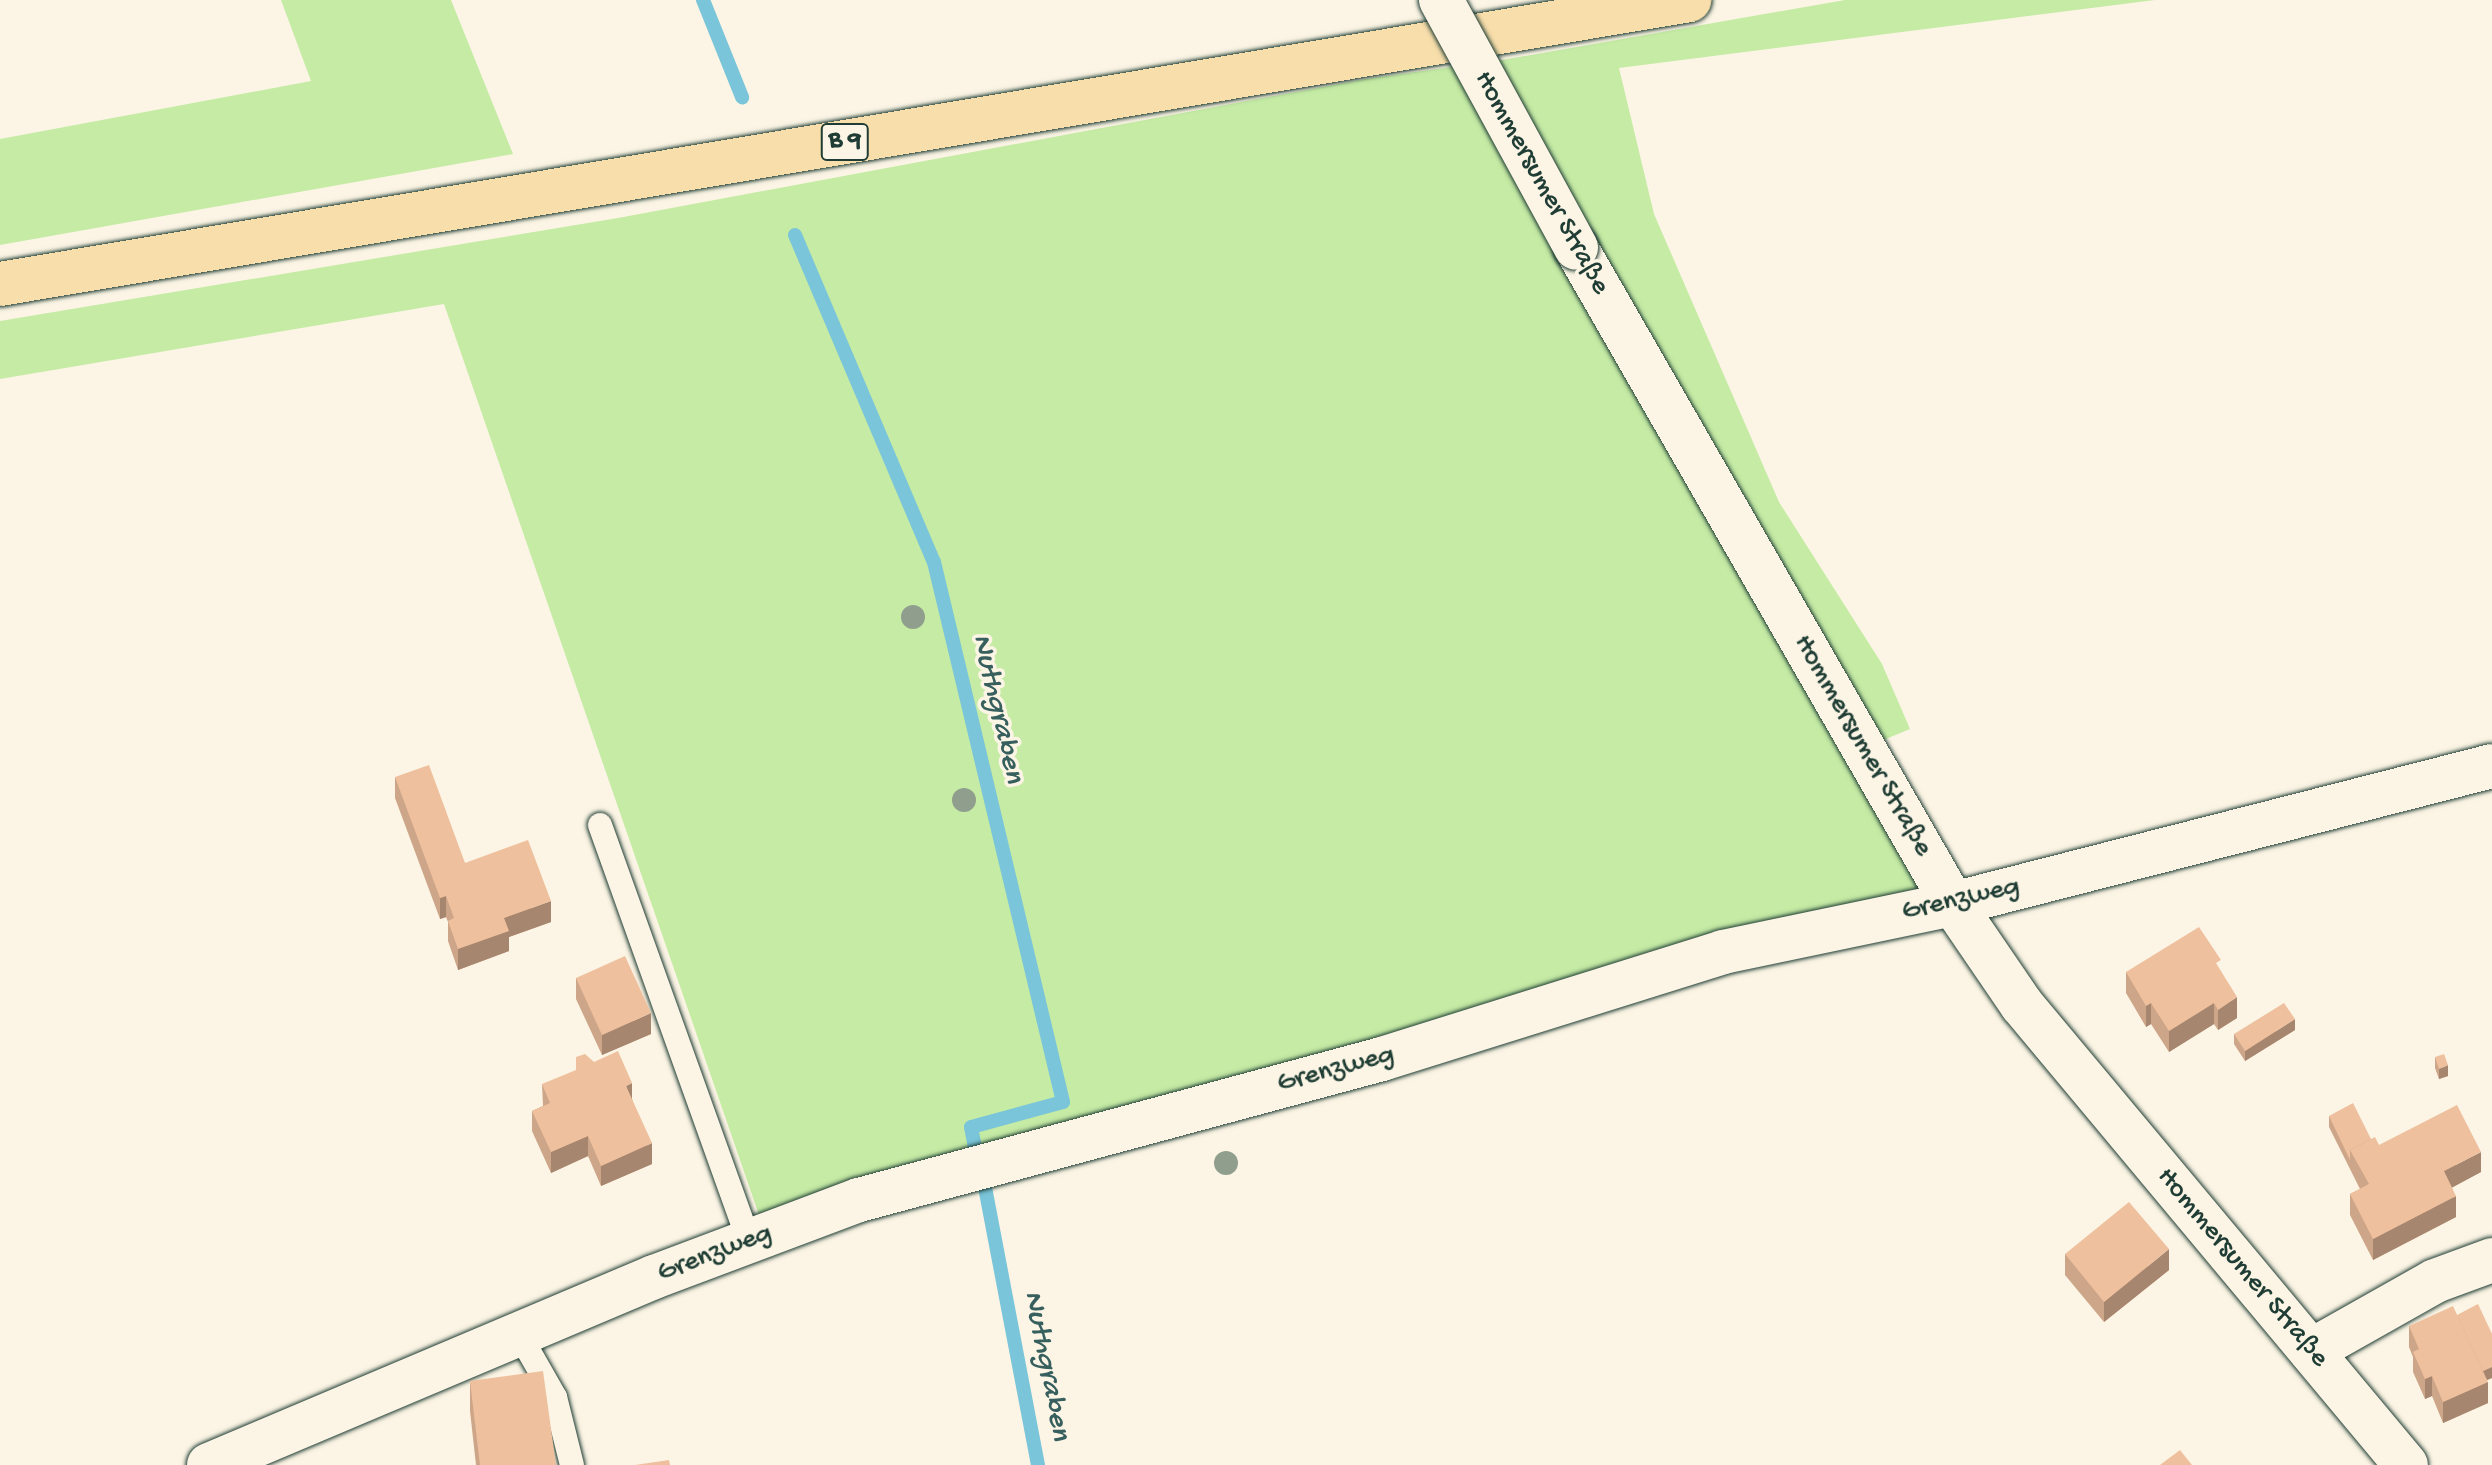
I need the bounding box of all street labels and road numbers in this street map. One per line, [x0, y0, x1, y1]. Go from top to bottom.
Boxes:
street label: Hommersumer Straße [1466, 65, 1616, 301]
road number: B 9 [819, 120, 871, 164]
street label: Hommersumer Straße [1785, 629, 1939, 863]
street label: Grenzweg [1899, 870, 2023, 930]
street label: Grenzweg [1274, 1038, 1398, 1102]
street label: Hommersumer Straße [2149, 1161, 2335, 1375]
street label: Grenzweg [653, 1217, 777, 1291]

